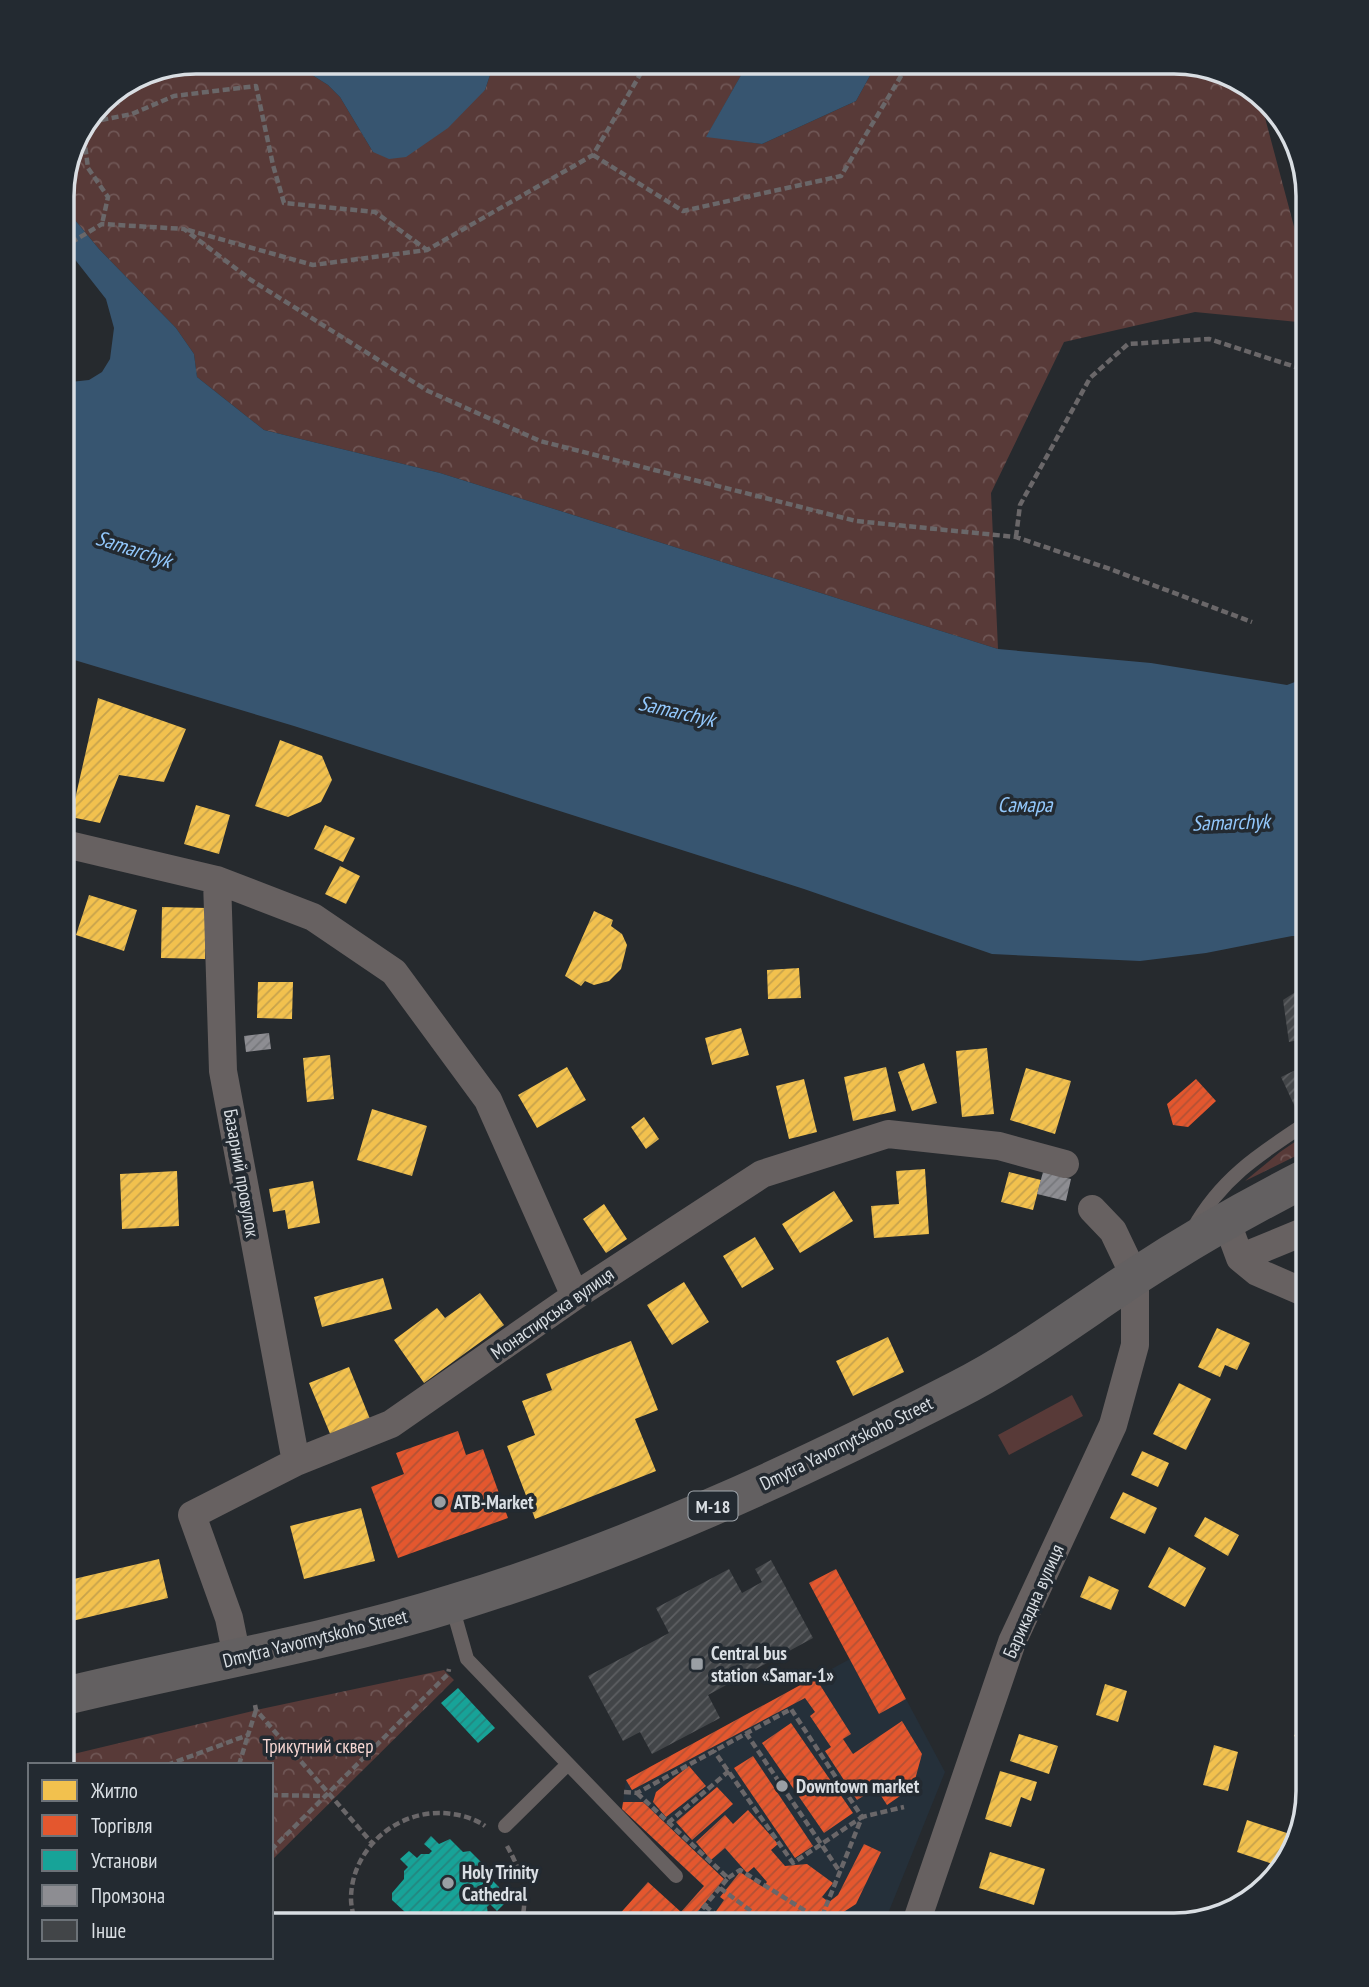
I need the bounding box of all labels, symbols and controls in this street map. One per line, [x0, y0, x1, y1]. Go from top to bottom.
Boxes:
water label: Samarchyk [93, 524, 178, 575]
water label: Samarchyk [636, 689, 721, 734]
water label: Самара [998, 791, 1054, 818]
water label: Samarchyk [1192, 807, 1273, 837]
street label: Базарний провулок [219, 1107, 265, 1240]
street label: Монастирська вулиця [486, 1262, 618, 1364]
street label: Dmytra Yavornytskoho Street [756, 1390, 937, 1495]
place label: ATB-Market [453, 1490, 534, 1514]
road number: М-18 [688, 1492, 738, 1520]
marker: ATB-Market [432, 1494, 448, 1510]
street label: Барикадна вулиця [997, 1540, 1069, 1662]
street label: Dmytra Yavornytskoho Street [220, 1603, 411, 1673]
place label: Central bus station «Samar-1» [711, 1641, 834, 1687]
marker: Central bus station «Samar-1» [689, 1656, 705, 1672]
park label: Трикутний сквер [263, 1734, 373, 1758]
legend [28, 1763, 273, 1959]
place label: Downtown market [796, 1774, 920, 1798]
text: Житло [90, 1777, 138, 1804]
marker: Downtown market [774, 1778, 790, 1794]
text: Торгівля [91, 1812, 152, 1839]
text: Установи [91, 1847, 158, 1874]
place label: Holy Trinity Cathedral [462, 1860, 539, 1906]
marker: Holy Trinity Cathedral [440, 1875, 456, 1891]
text: Промзона [91, 1882, 165, 1909]
text: Інше [91, 1917, 126, 1944]

